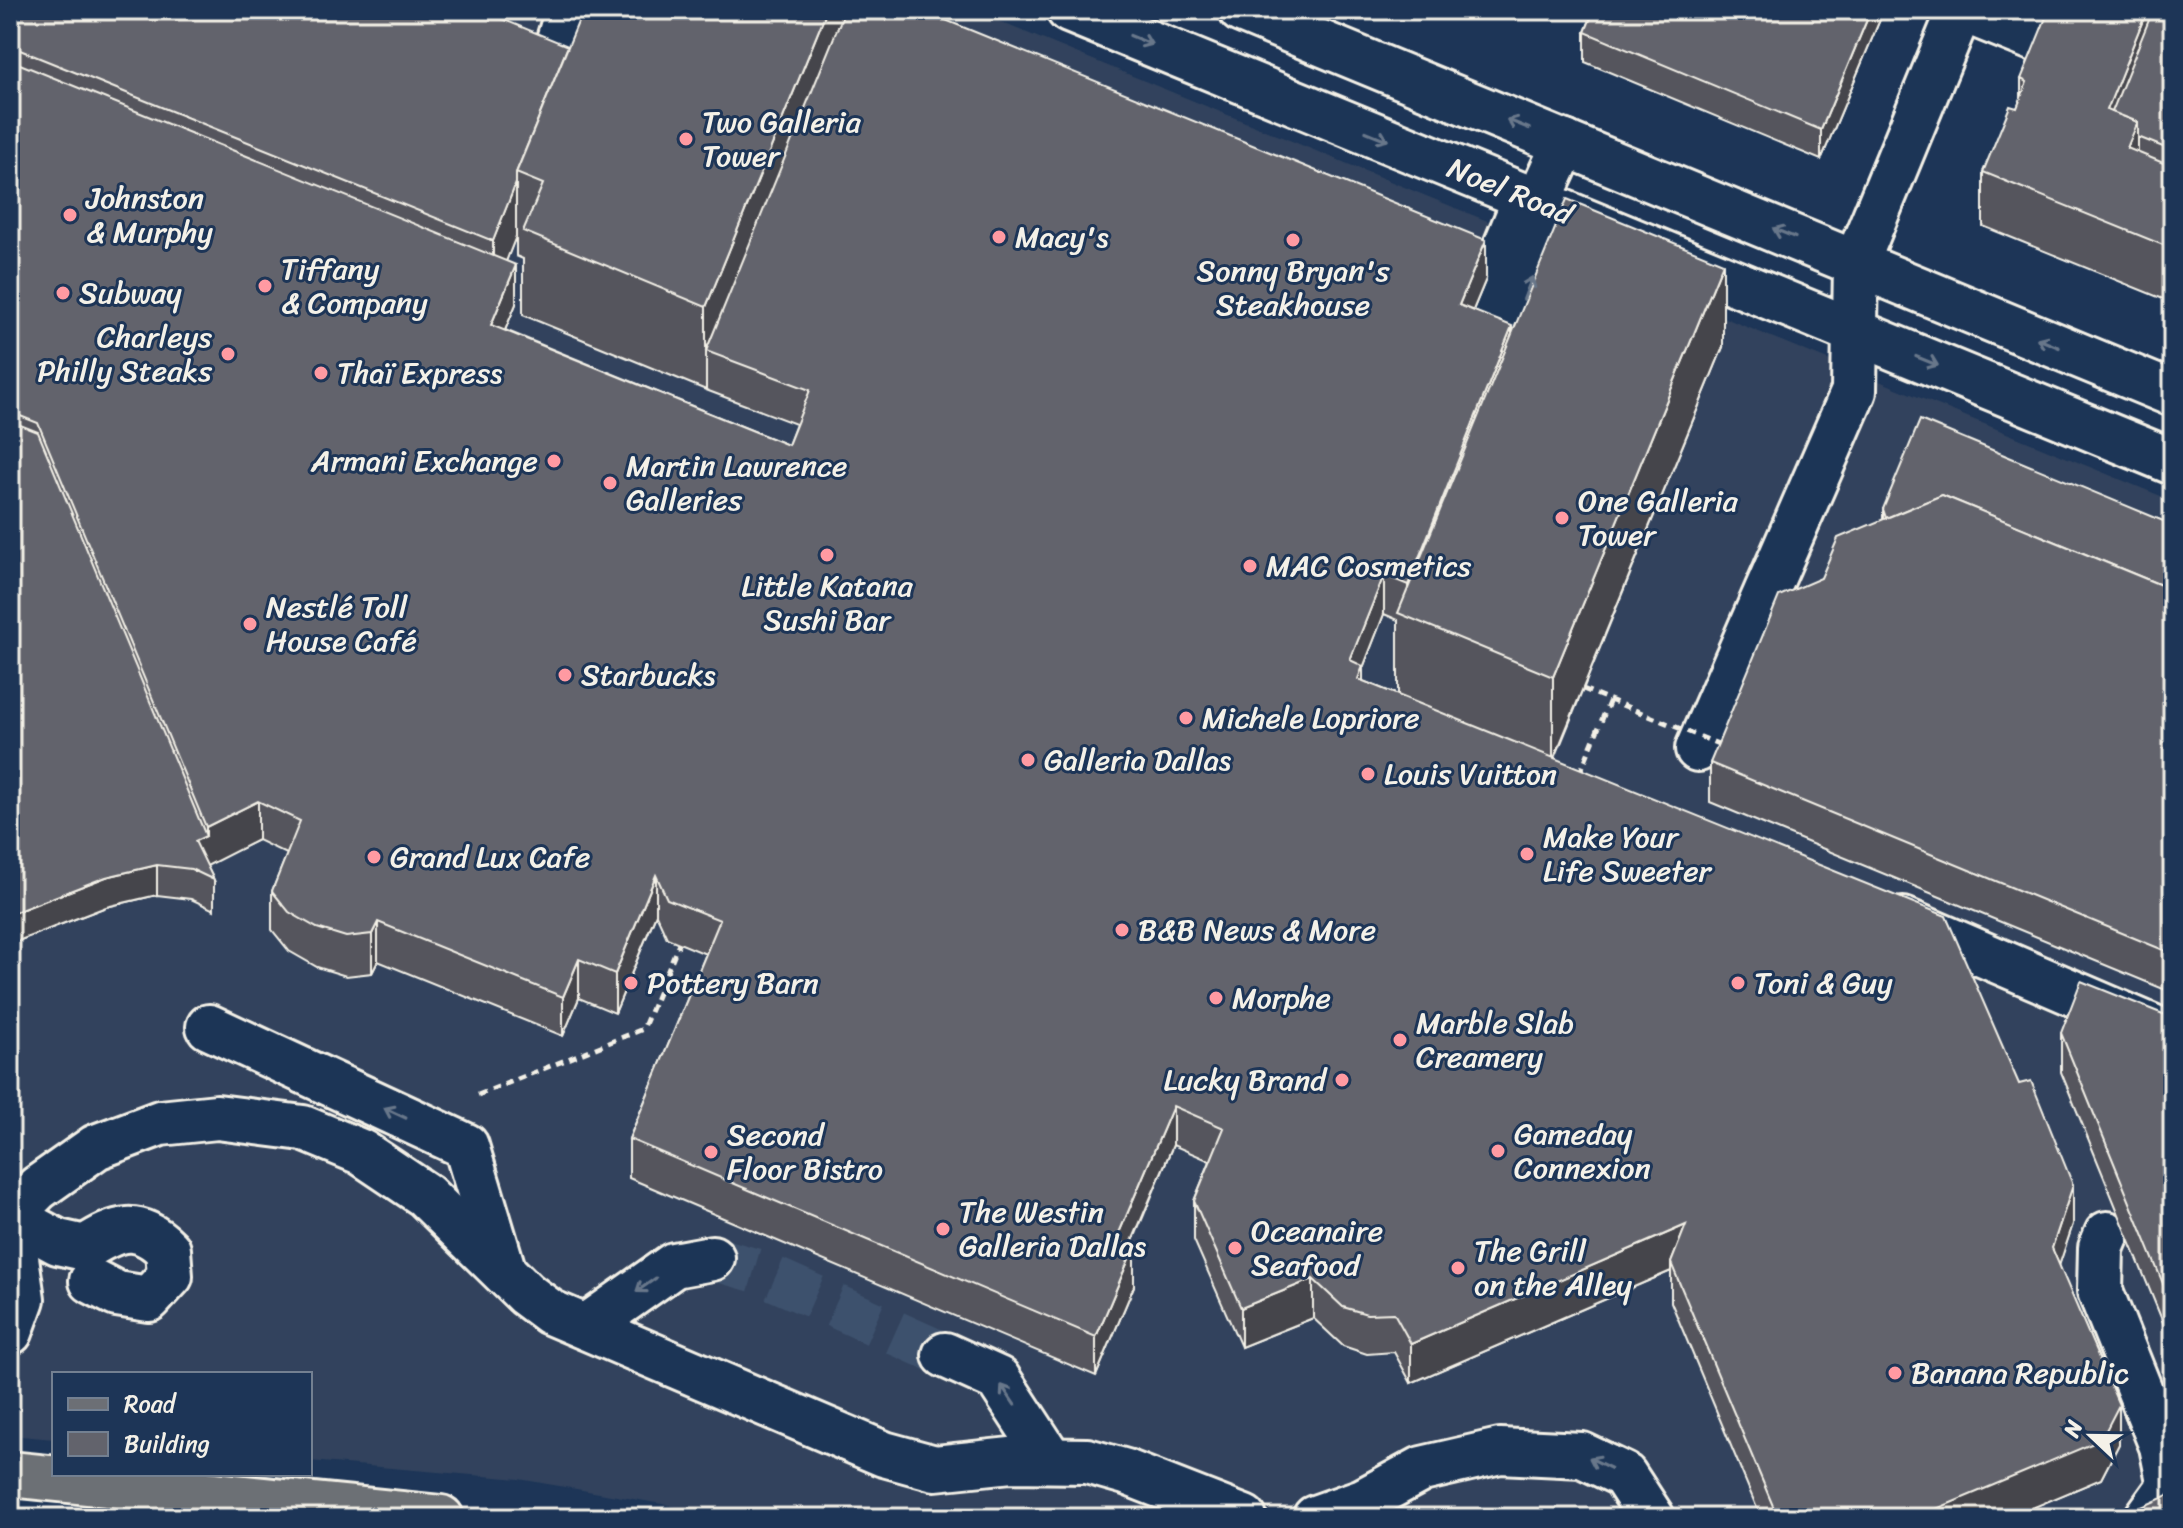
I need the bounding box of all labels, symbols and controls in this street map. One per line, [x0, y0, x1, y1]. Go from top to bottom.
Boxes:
one-way arrow [1128, 33, 1153, 48]
place label: Two Galleria Tower [702, 95, 862, 183]
one-way arrow [1506, 115, 1531, 130]
marker: Two Galleria Tower [677, 130, 695, 148]
one-way arrow [1364, 130, 1389, 144]
street label: Noel Road [1439, 141, 1583, 242]
place label: Johnston & Murphy [85, 171, 213, 259]
marker: Johnston & Murphy [61, 206, 79, 224]
place label: Macy's [1015, 210, 1109, 264]
one-way arrow [1772, 225, 1797, 240]
marker: Macy's [990, 228, 1008, 246]
marker: Sonny Bryan's Steakhouse [1284, 231, 1302, 249]
place label: Tiffany & Company [281, 242, 428, 330]
place label: Sonny Bryan's Steakhouse [1196, 244, 1390, 332]
place label: Subway [79, 266, 182, 320]
one-way arrow [1522, 276, 1536, 301]
marker: Tiffany & Company [256, 277, 274, 295]
marker: Subway [54, 284, 72, 302]
place label: Charleys Philly Steaks [37, 310, 212, 398]
one-way arrow [2036, 334, 2061, 349]
marker: Charleys Philly Steaks [219, 345, 237, 363]
place label: Thaï Express [337, 346, 503, 400]
one-way arrow [1914, 355, 1939, 370]
marker: Thaï Express [312, 364, 330, 382]
place label: Armani Exchange [310, 434, 538, 488]
place label: Martin Lawrence Galleries [626, 439, 847, 527]
marker: Armani Exchange [545, 452, 563, 470]
marker: Martin Lawrence Galleries [601, 474, 619, 492]
place label: One Galleria Tower [1578, 474, 1739, 562]
marker: One Galleria Tower [1553, 509, 1571, 527]
place label: MAC Cosmetics [1266, 539, 1471, 593]
marker: Little Katana Sushi Bar [818, 546, 836, 564]
marker: MAC Cosmetics [1241, 557, 1259, 575]
place label: Little Katana Sushi Bar [741, 559, 914, 647]
place label: Nestlé Toll House Café [266, 580, 417, 668]
marker: Nestlé Toll House Café [241, 615, 259, 633]
place label: Starbucks [581, 648, 716, 702]
marker: Starbucks [556, 666, 574, 684]
place label: Michele Lopriore [1202, 691, 1420, 745]
marker: Michele Lopriore [1177, 709, 1195, 727]
place label: Galleria Dallas [1044, 733, 1232, 787]
place label: Louis Vuitton [1384, 747, 1557, 801]
marker: Galleria Dallas [1019, 751, 1037, 769]
marker: Louis Vuitton [1359, 765, 1377, 783]
place label: Make Your Life Sweeter [1543, 810, 1713, 898]
place label: Grand Lux Cafe [390, 830, 590, 884]
marker: Make Your Life Sweeter [1518, 845, 1536, 863]
marker: Grand Lux Cafe [365, 848, 383, 866]
place label: B&B News & More [1138, 903, 1376, 957]
marker: B&B News & More [1113, 921, 1131, 939]
place label: Pottery Barn [647, 956, 819, 1010]
place label: Toni & Guy [1754, 956, 1893, 1010]
place label: Morphe [1232, 971, 1331, 1025]
marker: Pottery Barn [622, 974, 640, 992]
marker: Toni & Guy [1729, 974, 1747, 992]
marker: Morphe [1207, 989, 1225, 1007]
place label: Marble Slab Creamery [1416, 996, 1574, 1084]
marker: Marble Slab Creamery [1391, 1031, 1409, 1049]
place label: Lucky Brand [1163, 1053, 1328, 1107]
marker: Lucky Brand [1333, 1071, 1351, 1089]
one-way arrow [383, 1105, 407, 1120]
place label: Gameday Connexion [1514, 1107, 1651, 1195]
place label: Second Floor Bistro [727, 1108, 883, 1196]
marker: Gameday Connexion [1489, 1142, 1507, 1160]
marker: Second Floor Bistro [702, 1143, 720, 1161]
place label: The Westin Galleria Dallas [959, 1185, 1147, 1273]
place label: Oceanaire Seafood [1251, 1204, 1383, 1292]
marker: The Westin Galleria Dallas [934, 1220, 952, 1238]
place label: The Grill on the Alley [1474, 1224, 1632, 1312]
marker: Oceanaire Seafood [1226, 1239, 1244, 1257]
marker: The Grill on the Alley [1449, 1259, 1467, 1277]
one-way arrow [635, 1277, 657, 1293]
place label: Banana Republic [1911, 1346, 2129, 1400]
marker: Banana Republic [1886, 1364, 1904, 1382]
legend [52, 1372, 312, 1476]
text: Road [124, 1383, 178, 1425]
one-way arrow [1000, 1384, 1016, 1406]
north arrow [2051, 1396, 2131, 1476]
text: N [2052, 1414, 2094, 1444]
text: Building [124, 1423, 210, 1465]
one-way arrow [1588, 1455, 1612, 1471]

